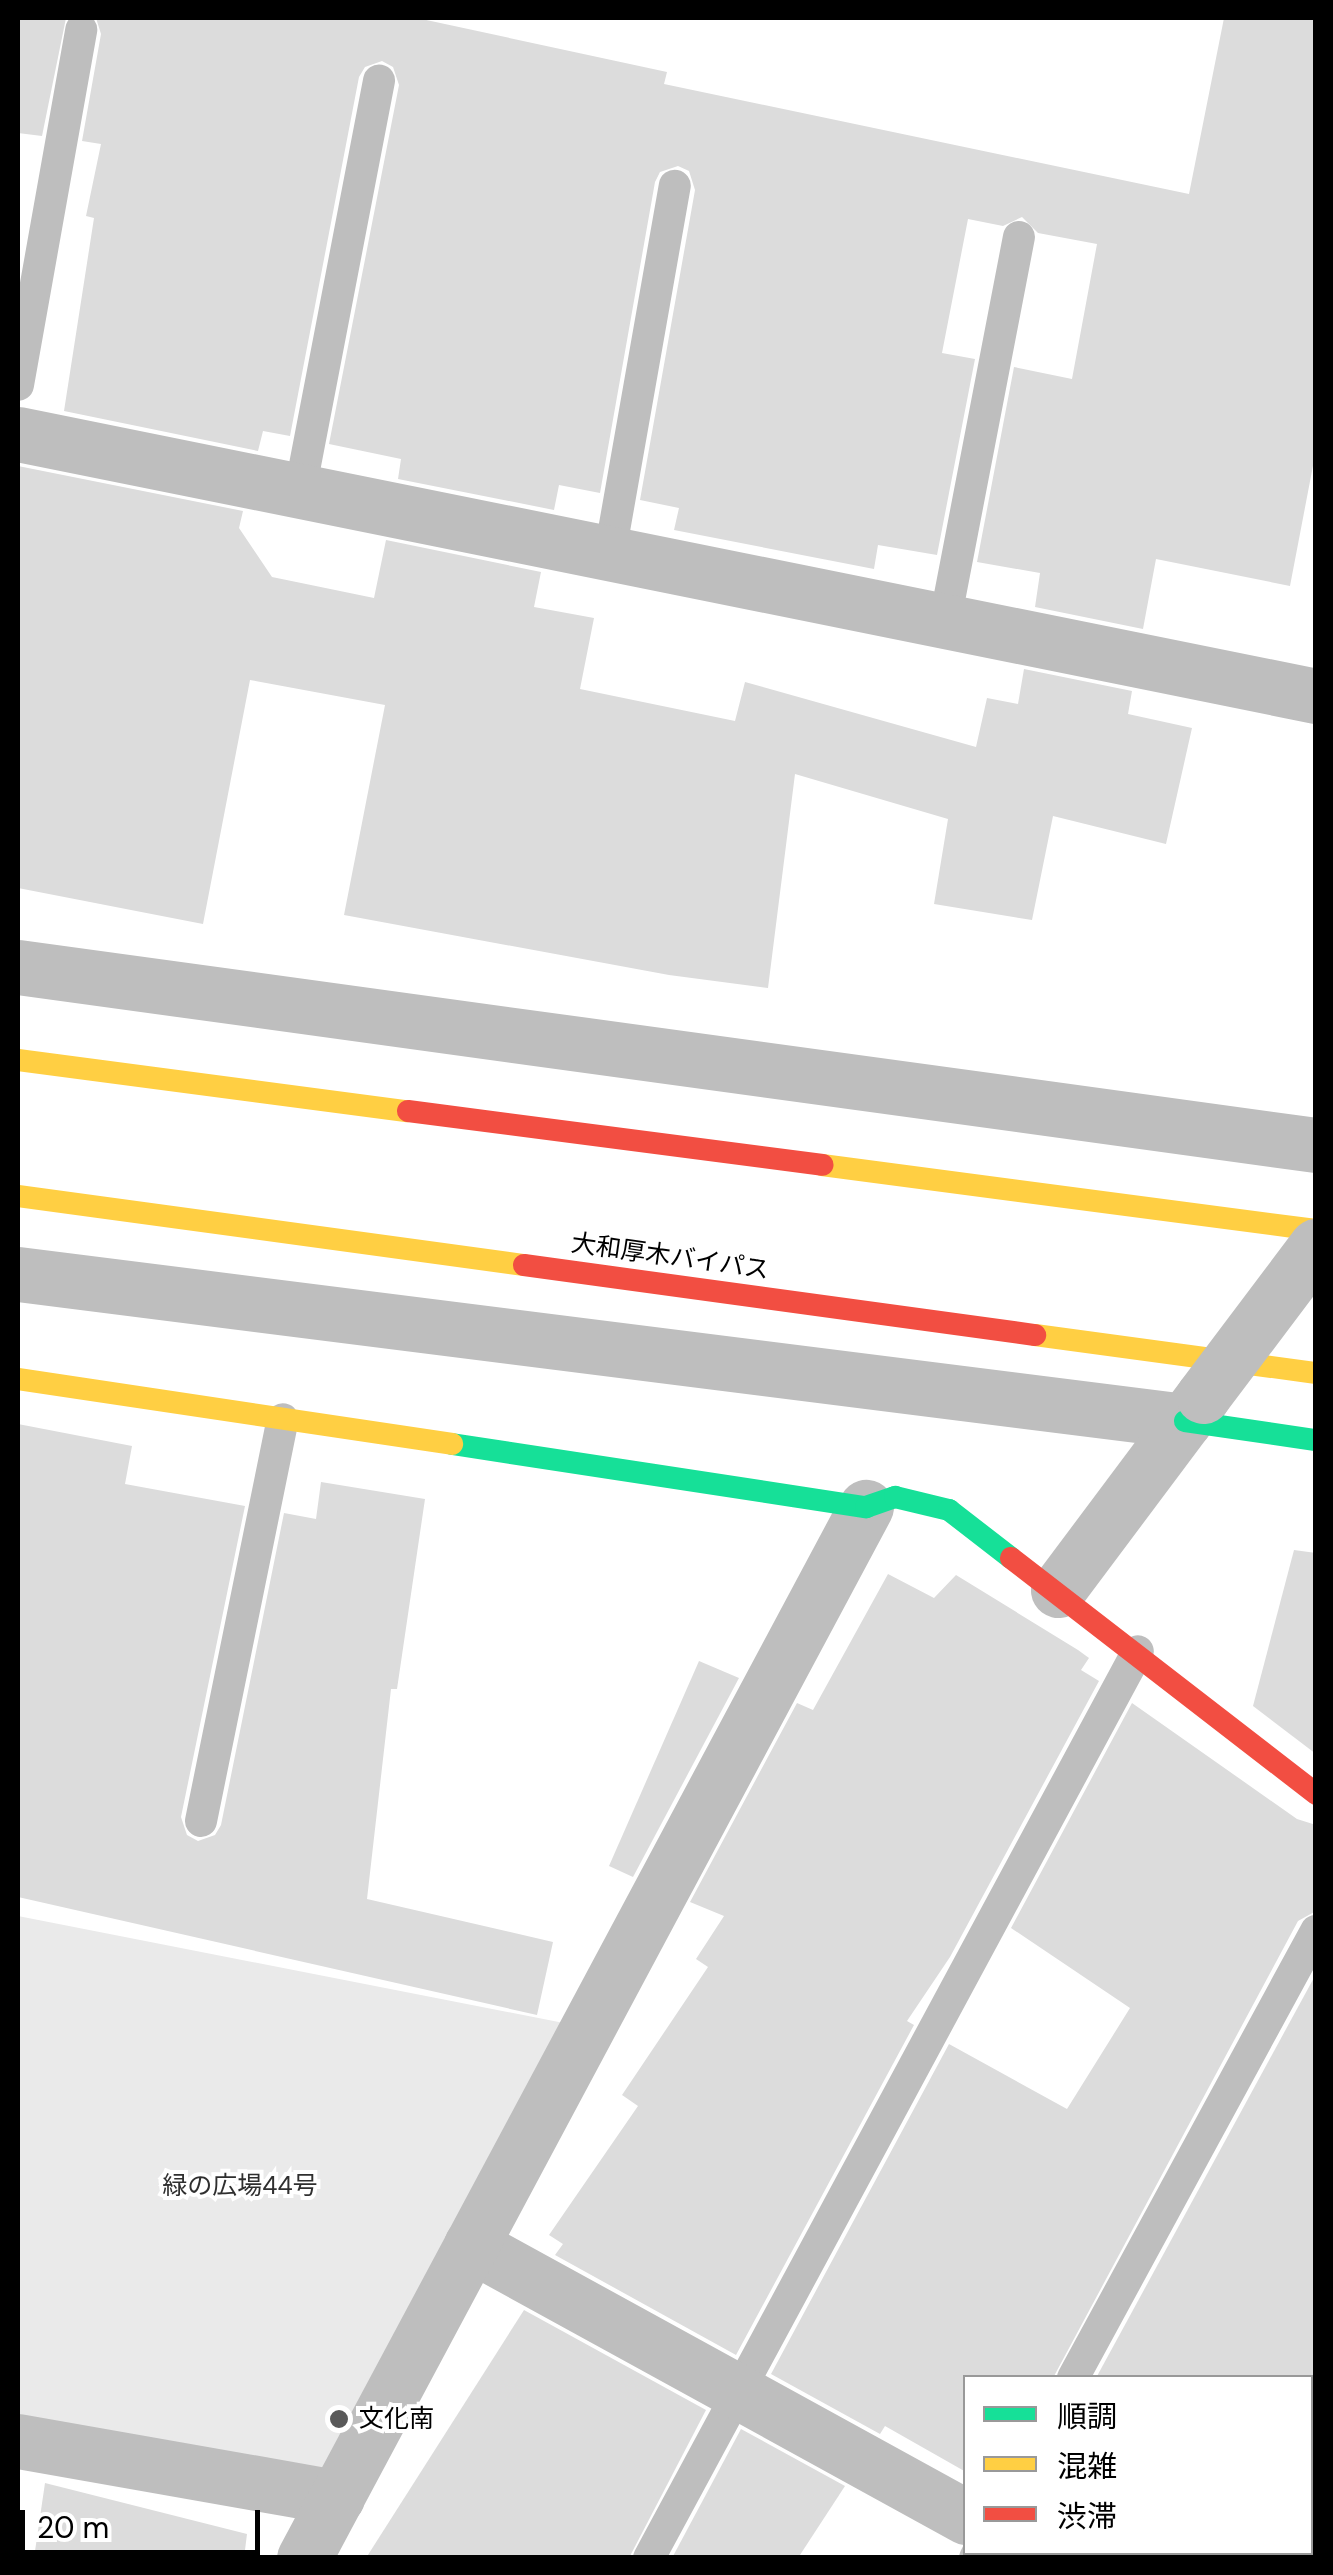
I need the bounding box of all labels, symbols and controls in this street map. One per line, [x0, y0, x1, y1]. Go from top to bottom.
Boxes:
street label: 大和厚木バイパス [569, 1228, 771, 1286]
park label: 緑の広場44号 [162, 2171, 318, 2201]
legend [963, 2375, 1313, 2555]
text: 順調 [1057, 2397, 1117, 2436]
place label: 文化南 [359, 2404, 434, 2434]
marker: 文化南 [328, 2408, 350, 2430]
text: 混雑 [1057, 2447, 1117, 2486]
scale bar [25, 2490, 265, 2552]
text: 渋滞 [1057, 2497, 1117, 2536]
text: 20 m [37, 2508, 109, 2547]

